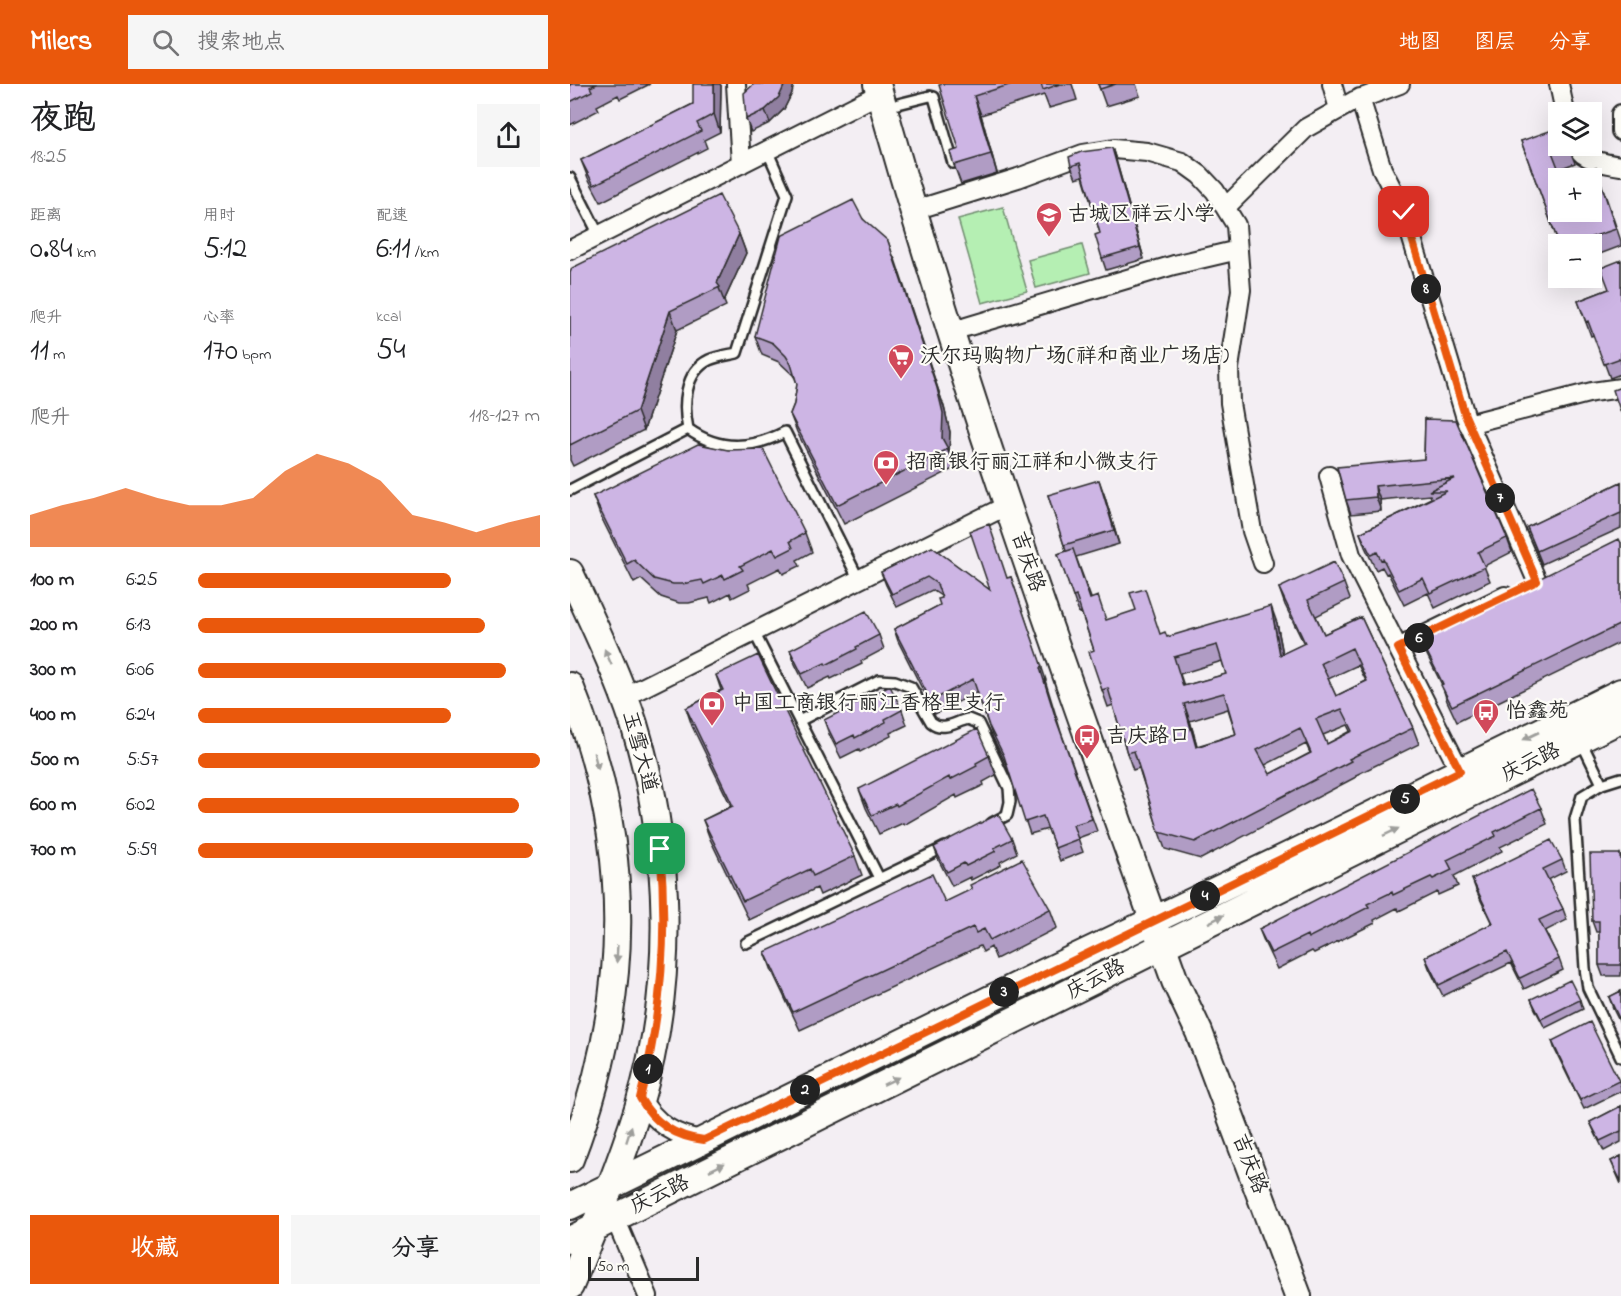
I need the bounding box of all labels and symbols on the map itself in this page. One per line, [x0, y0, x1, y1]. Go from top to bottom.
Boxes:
pin [1378, 186, 1429, 237]
school or university icon: 古城区祥云小学 [1034, 200, 1064, 238]
place label: 古城区祥云小学 [1068, 200, 1215, 230]
pin: 8 [1411, 274, 1441, 304]
supermarket icon: 沃尔玛购物广场(祥和商业广场店) [886, 342, 916, 380]
place label: 沃尔玛购物广场(祥和商业广场店) [920, 342, 1229, 372]
bank icon: 招商银行丽江祥和小微支行 [871, 448, 901, 486]
place label: 招商银行丽江祥和小微支行 [906, 448, 1158, 478]
pin: 7 [1485, 483, 1515, 513]
street label: 吉庆路 [1003, 527, 1051, 597]
pin: 6 [1404, 623, 1434, 653]
one-way arrow [604, 648, 613, 665]
bank icon: 中国工商银行丽江香格里支行 [697, 689, 727, 727]
place label: 中国工商银行丽江香格里支行 [732, 689, 1005, 719]
bus stop icon: 怡鑫苑 [1471, 697, 1501, 735]
place label: 怡鑫苑 [1506, 697, 1569, 727]
street label: 玉雪大道 [614, 708, 664, 796]
bus stop icon: 吉庆路口 [1072, 722, 1102, 760]
place label: 吉庆路口 [1106, 722, 1190, 752]
one-way arrow [1522, 732, 1539, 741]
street label: 庆云路 [1496, 736, 1566, 790]
one-way arrow [591, 752, 601, 770]
pin: 5 [1390, 784, 1420, 814]
pin [634, 823, 685, 874]
one-way arrow [1382, 828, 1400, 838]
pin: 4 [1190, 881, 1220, 911]
one-way arrow [1208, 915, 1225, 924]
one-way arrow [612, 945, 621, 964]
street label: 庆云路 [1061, 952, 1131, 1008]
pin: 3 [989, 977, 1019, 1007]
pin: 1 [633, 1054, 663, 1084]
pin: 2 [790, 1075, 820, 1105]
one-way arrow [883, 1076, 900, 1086]
one-way arrow [625, 1125, 634, 1143]
street label: 吉庆路 [1224, 1129, 1274, 1199]
one-way arrow [708, 1163, 725, 1172]
street label: 庆云路 [625, 1168, 695, 1222]
scale bar [588, 1254, 699, 1282]

